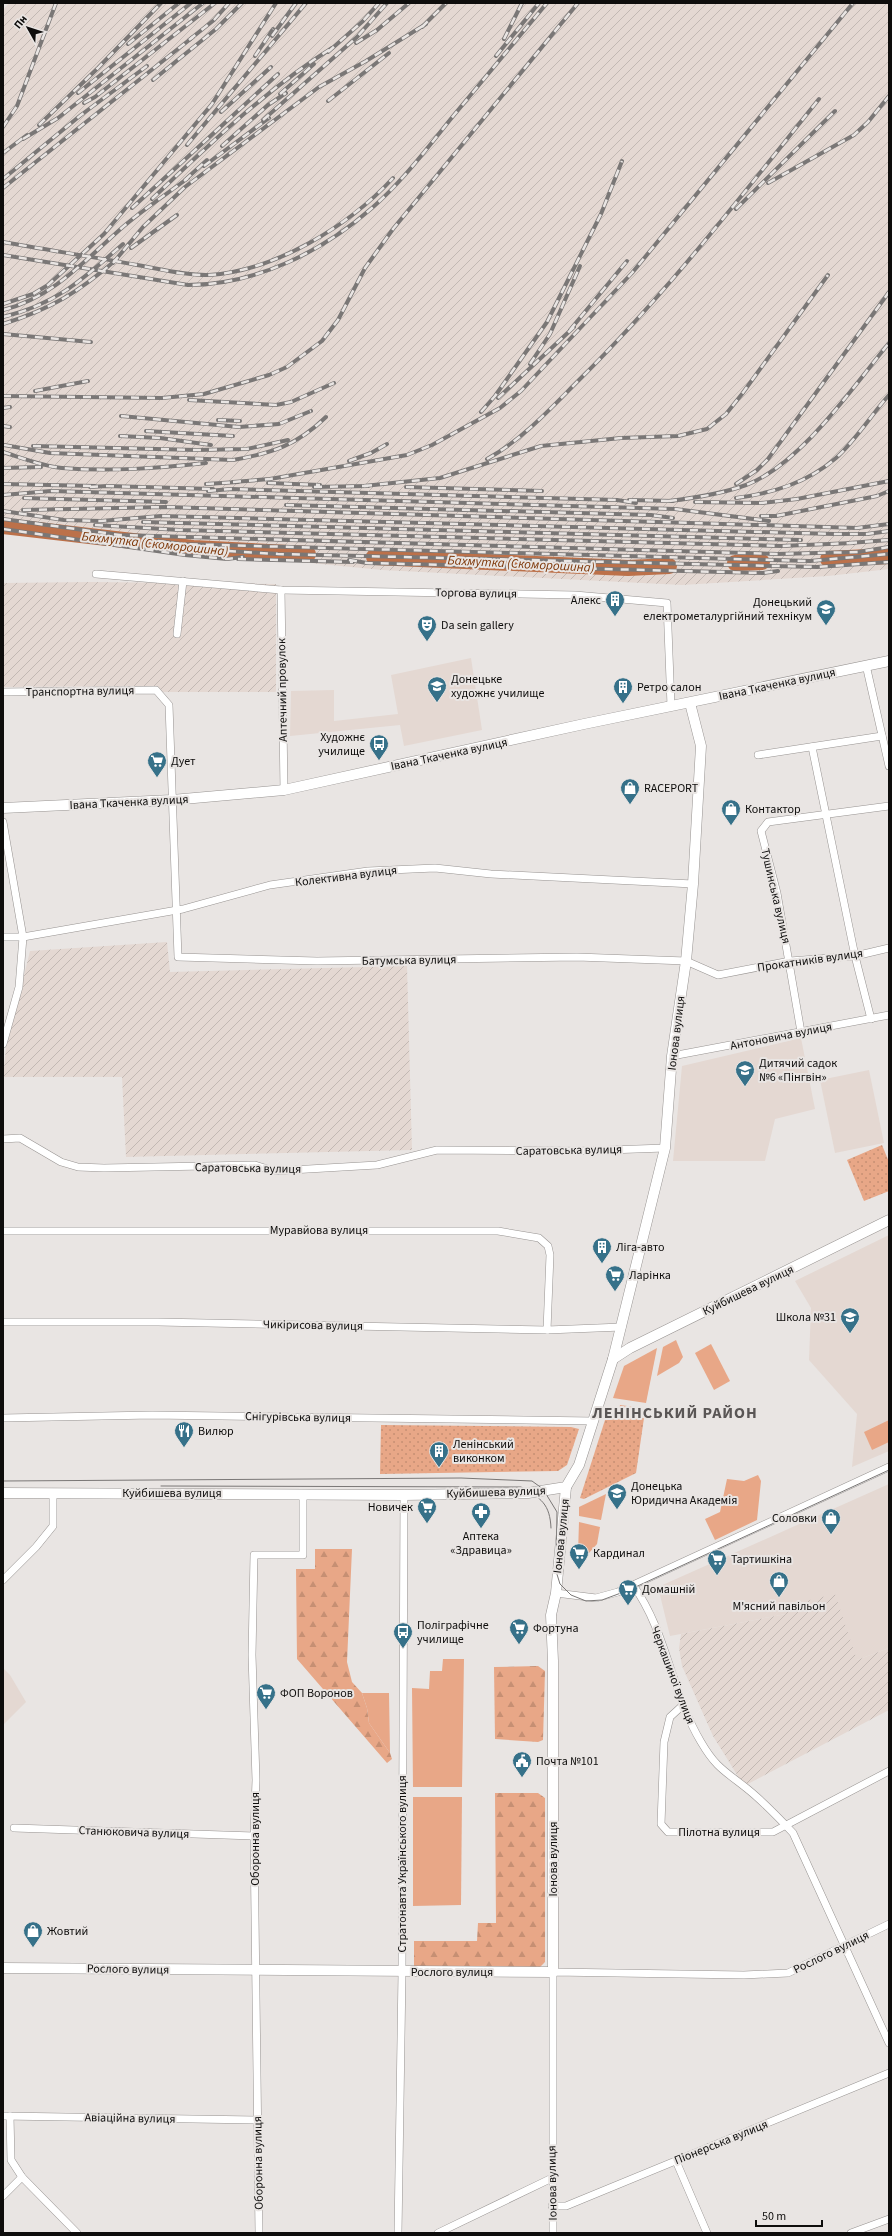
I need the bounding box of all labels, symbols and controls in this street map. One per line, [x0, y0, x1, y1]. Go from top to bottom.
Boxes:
north arrow [8, 8, 48, 48]
text: Пн [10, 12, 31, 32]
water label: Бахмутка (Скоморошина) [81, 527, 229, 561]
water label: Бахмутка (Скоморошина) [447, 551, 595, 577]
street label: Торгова вулиця [435, 584, 517, 603]
building icon: Алекс [604, 589, 626, 617]
place label: Алекс [571, 592, 602, 609]
place label: Донецький електрометалургійний технікум [643, 594, 812, 625]
school or university icon: Донецький електрометалургійний технікум [815, 598, 837, 626]
theatre icon: Da sein gallery [416, 614, 438, 642]
place label: Da sein gallery [441, 617, 514, 634]
street label: Аптечний провулок [273, 638, 292, 742]
street label: Івана Ткаченка вулиця [717, 664, 837, 705]
place label: Донецьке художнє училище [451, 671, 544, 702]
school or university icon: Донецьке художнє училище [426, 675, 448, 703]
building icon: Ретро салон [612, 676, 634, 704]
place label: Ретро салон [637, 679, 701, 696]
street label: Транспортна вулиця [26, 682, 134, 701]
place label: Художнє училище [318, 729, 366, 760]
bus stop icon: Художнє училище [368, 733, 390, 761]
street label: Івана Ткаченка вулиця [389, 734, 509, 775]
supermarket icon: Дует [146, 750, 168, 778]
place label: Дует [171, 753, 196, 770]
shop icon: RACEPORT [619, 777, 641, 805]
place label: RACEPORT [644, 780, 699, 797]
street label: Івана Ткаченка вулиця [69, 791, 189, 814]
shop icon: Контактор [720, 798, 742, 826]
place label: Контактор [745, 801, 801, 818]
street label: Тушинська вулиця [756, 847, 795, 945]
street label: Колективна вулиця [294, 862, 398, 891]
street label: Прокатників вулиця [756, 945, 864, 976]
street label: Батумська вулиця [361, 951, 457, 970]
street label: Іонова вулиця [663, 995, 690, 1071]
street label: Антоновича вулиця [729, 1018, 833, 1055]
place label: Дитячий садок №6 «Пінгвін» [759, 1055, 837, 1086]
school or university icon: Дитячий садок №6 «Пінгвін» [734, 1059, 756, 1087]
street label: Саратовська вулиця [516, 1141, 622, 1160]
street label: Саратовська вулиця [195, 1159, 301, 1178]
street label: Муравйова вулиця [270, 1222, 368, 1239]
building icon: Ліга-авто [591, 1236, 613, 1264]
place label: Ліга-авто [616, 1239, 665, 1256]
street label: Куйбишева вулиця [700, 1261, 797, 1320]
supermarket icon: Ларінка [604, 1264, 626, 1292]
place label: Ларінка [629, 1267, 671, 1284]
school or university icon: Школа №31 [839, 1306, 861, 1334]
place label: Школа №31 [776, 1309, 836, 1326]
street label: Чикірисова вулиця [263, 1316, 363, 1335]
district label: ЛЕНІНСЬКИЙ РАЙОН [591, 1402, 758, 1424]
street label: Снігурівська вулиця [245, 1408, 351, 1427]
restaurant icon: Вилюр [173, 1420, 195, 1448]
place label: Вилюр [198, 1423, 234, 1440]
place label: Ленінський виконком [453, 1436, 514, 1467]
building icon: Ленінський виконком [428, 1440, 450, 1468]
place label: Донецька Юридична Академія [631, 1478, 737, 1509]
street label: Куйбишева вулиця [446, 1482, 546, 1503]
school or university icon: Донецька Юридична Академія [606, 1482, 628, 1510]
street label: Куйбишева вулиця [122, 1485, 222, 1502]
supermarket icon: Новичек [416, 1496, 438, 1524]
street label: Іонова вулиця [549, 1498, 574, 1574]
place label: Новичек [368, 1499, 413, 1516]
pharmacy icon: Аптека «Здравица» [470, 1501, 492, 1529]
shop icon: Соловки [820, 1507, 842, 1535]
place label: Соловки [772, 1510, 817, 1527]
place label: Аптека «Здравица» [450, 1528, 512, 1559]
supermarket icon: Кардинал [568, 1542, 590, 1570]
place label: Кардинал [593, 1545, 645, 1562]
supermarket icon: Тартишкіна [706, 1548, 728, 1576]
place label: Тартишкіна [731, 1551, 792, 1568]
shop icon: М'ясний павільон [768, 1570, 790, 1598]
supermarket icon: Домашній [617, 1578, 639, 1606]
place label: Домашній [642, 1581, 695, 1598]
place label: М'ясний павільон [733, 1598, 825, 1615]
place label: Поліграфічне училище [417, 1617, 489, 1648]
supermarket icon: Фортуна [508, 1617, 530, 1645]
place label: Фортуна [533, 1620, 579, 1637]
bus stop icon: Поліграфічне училище [392, 1621, 414, 1649]
street label: Черкашиної вулиця [646, 1624, 699, 1727]
supermarket icon: ФОП Воронов [255, 1682, 277, 1710]
place label: ФОП Воронов [280, 1685, 353, 1702]
public building icon: Почта №101 [511, 1750, 533, 1778]
place label: Почта №101 [536, 1753, 599, 1770]
street label: Стратонавта Українського вулиця [394, 1775, 411, 1953]
street label: Оборонна вулиця [247, 1792, 264, 1886]
street label: Іонова вулиця [545, 1821, 562, 1897]
street label: Станюковича вулиця [78, 1822, 190, 1843]
street label: Пілотна вулиця [678, 1824, 760, 1841]
shop icon: Жовтий [22, 1920, 44, 1948]
place label: Жовтий [47, 1923, 88, 1940]
street label: Рослого вулиця [790, 1927, 872, 1978]
street label: Рослого вулиця [87, 1960, 169, 1979]
street label: Рослого вулиця [411, 1964, 493, 1981]
street label: Авіаційна вулиця [84, 2109, 176, 2128]
street label: Оборонна вулиця [249, 2116, 268, 2210]
street label: Піонерська вулиця [672, 2116, 771, 2169]
street label: Іонова вулиця [543, 2145, 562, 2221]
scale bar [756, 2202, 822, 2228]
text: 50 m [762, 2208, 786, 2225]

